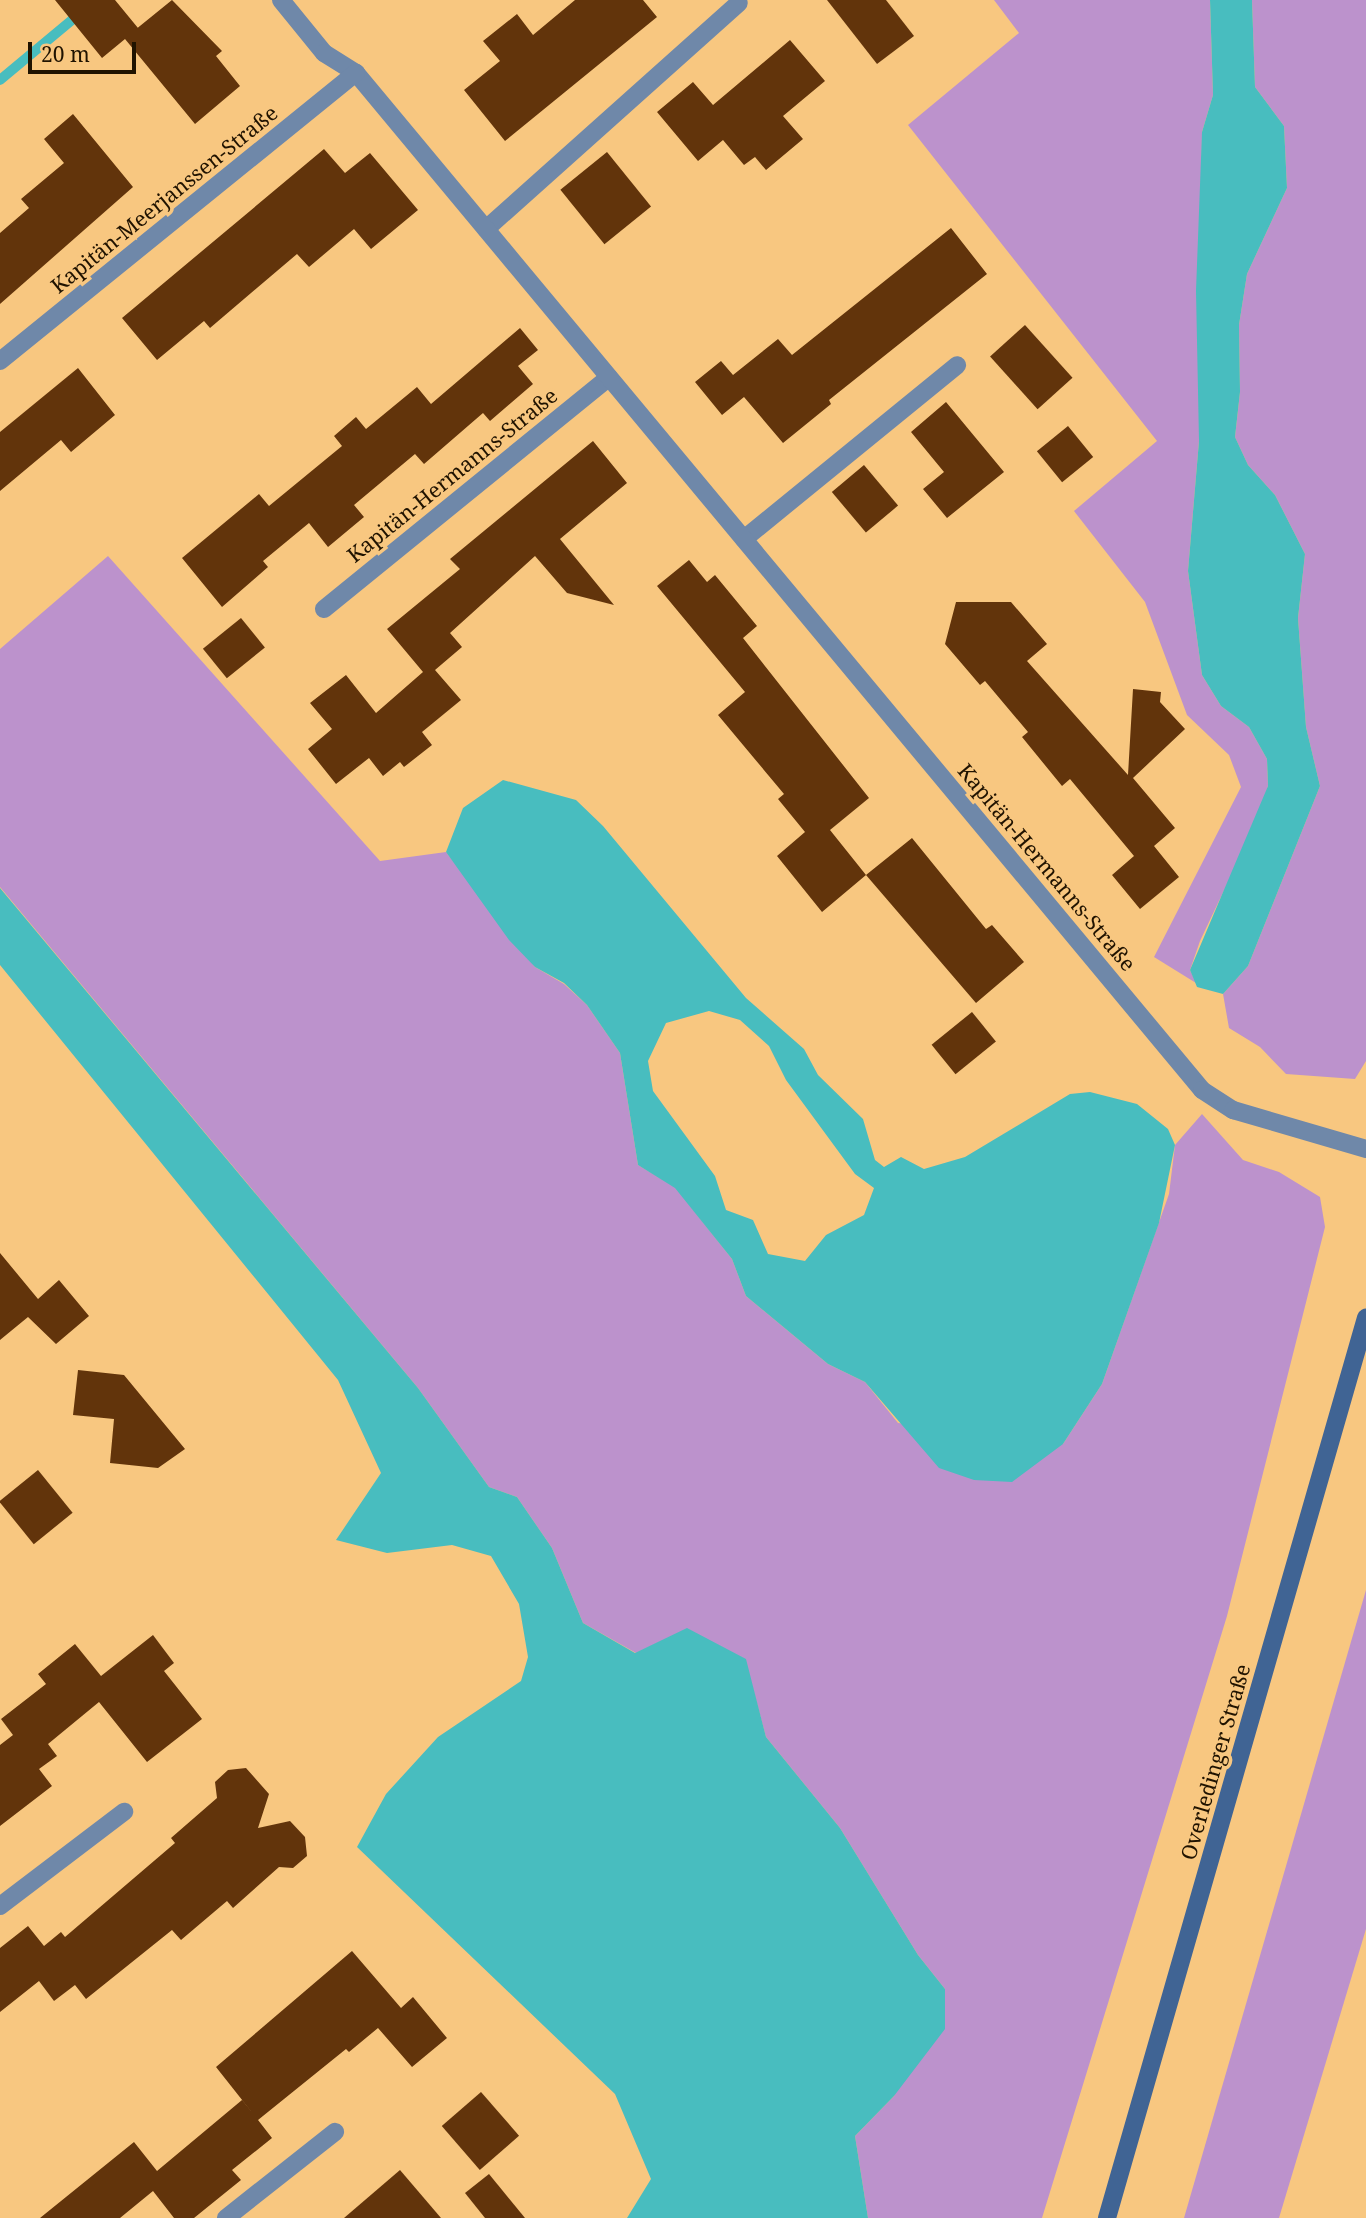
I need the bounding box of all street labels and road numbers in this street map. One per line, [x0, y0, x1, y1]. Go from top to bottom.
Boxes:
street label: Kapitän-Meerjanssen-Straße [46, 100, 282, 298]
street label: Kapitän-Hermanns-Straße [342, 382, 562, 568]
street label: Kapitän-Hermanns-Straße [953, 758, 1141, 976]
street label: Overledinger Straße [1175, 1661, 1255, 1863]

